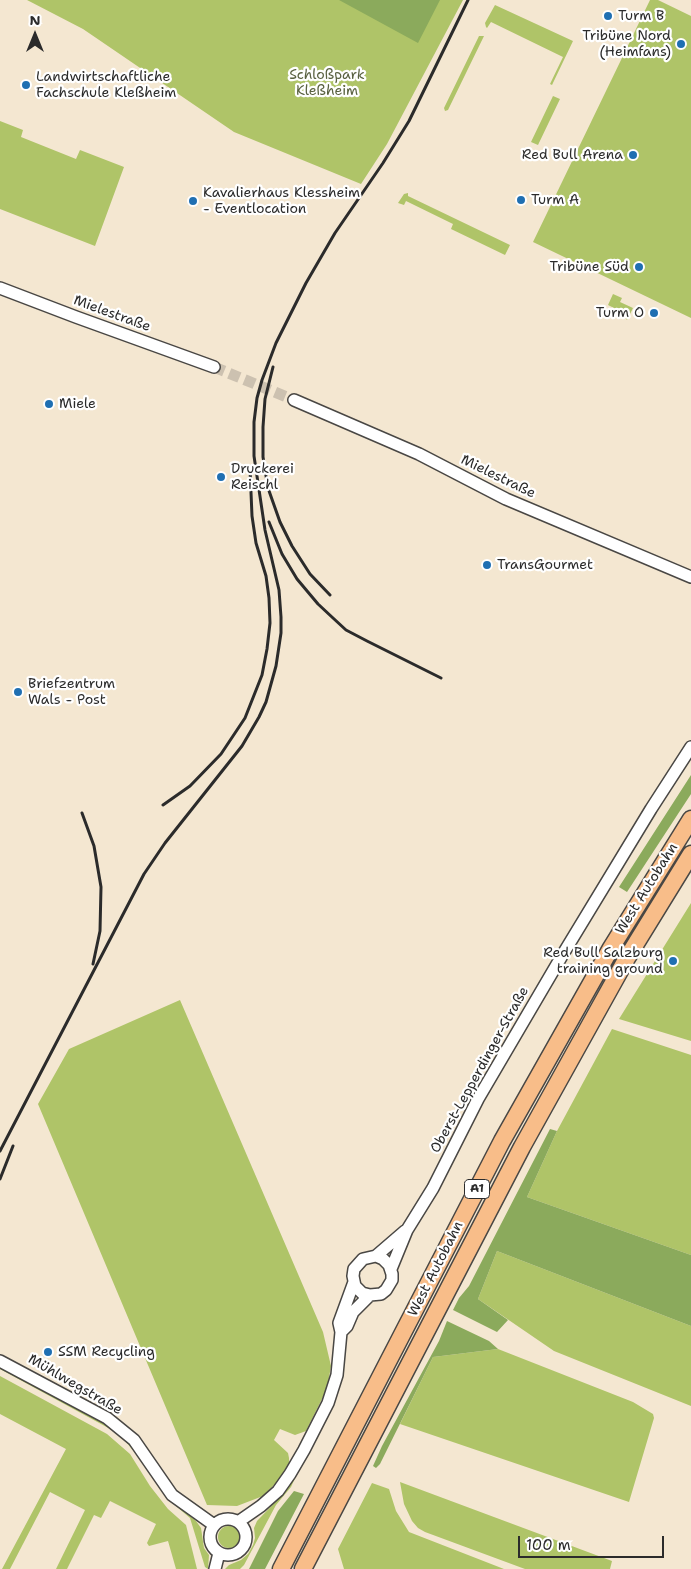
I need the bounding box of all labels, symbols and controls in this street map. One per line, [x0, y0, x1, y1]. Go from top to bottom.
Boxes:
place label: Turm B [618, 8, 664, 24]
north arrow [10, 10, 60, 60]
marker: Turm B [602, 10, 614, 22]
text: N [29, 11, 41, 29]
place label: Tribüne Nord (Heimfans) [582, 28, 671, 60]
marker: Tribüne Nord (Heimfans) [675, 38, 687, 50]
park label: Schloßpark Kleßheim [289, 67, 365, 100]
place label: Landwirtschaftliche Fachschule Kleßheim [36, 69, 176, 102]
marker: Landwirtschaftliche Fachschule Kleßheim [20, 79, 32, 91]
place label: Red Bull Arena [522, 147, 623, 163]
marker: Red Bull Arena [627, 149, 639, 161]
place label: Kavalierhaus Klessheim - Eventlocation [203, 185, 360, 218]
place label: Turm A [531, 192, 579, 208]
marker: Turm A [515, 194, 527, 206]
marker: Kavalierhaus Klessheim - Eventlocation [187, 195, 199, 207]
place label: Tribüne Süd [550, 259, 629, 275]
marker: Tribüne Süd [633, 261, 645, 273]
street label: Mielestraße [71, 292, 153, 336]
place label: Turm O [596, 305, 644, 321]
marker: Turm O [648, 307, 660, 319]
place label: Miele [59, 396, 96, 412]
marker: Miele [43, 398, 55, 410]
street label: Mielestraße [458, 452, 538, 502]
place label: Druckerei Reischl [231, 461, 294, 494]
marker: Druckerei Reischl [215, 471, 227, 483]
place label: TransGourmet [497, 557, 593, 573]
marker: TransGourmet [481, 559, 493, 571]
place label: Briefzentrum Wals - Post [28, 676, 115, 709]
marker: Briefzentrum Wals - Post [12, 686, 24, 698]
street label: West Autobahn [612, 840, 682, 938]
place label: Red Bull Salzburg training ground [543, 945, 663, 978]
marker: Red Bull Salzburg training ground [667, 955, 679, 967]
street label: Oberst-Lepperdinger-Straße [427, 984, 533, 1156]
road number: A1 [464, 1180, 490, 1198]
street label: West Autobahn [405, 1219, 467, 1319]
place label: SSM Recycling [58, 1344, 155, 1360]
marker: SSM Recycling [42, 1346, 54, 1358]
street label: Mühlwegstraße [25, 1351, 125, 1419]
scale bar [521, 1526, 667, 1558]
text: 100 m [526, 1535, 571, 1555]

